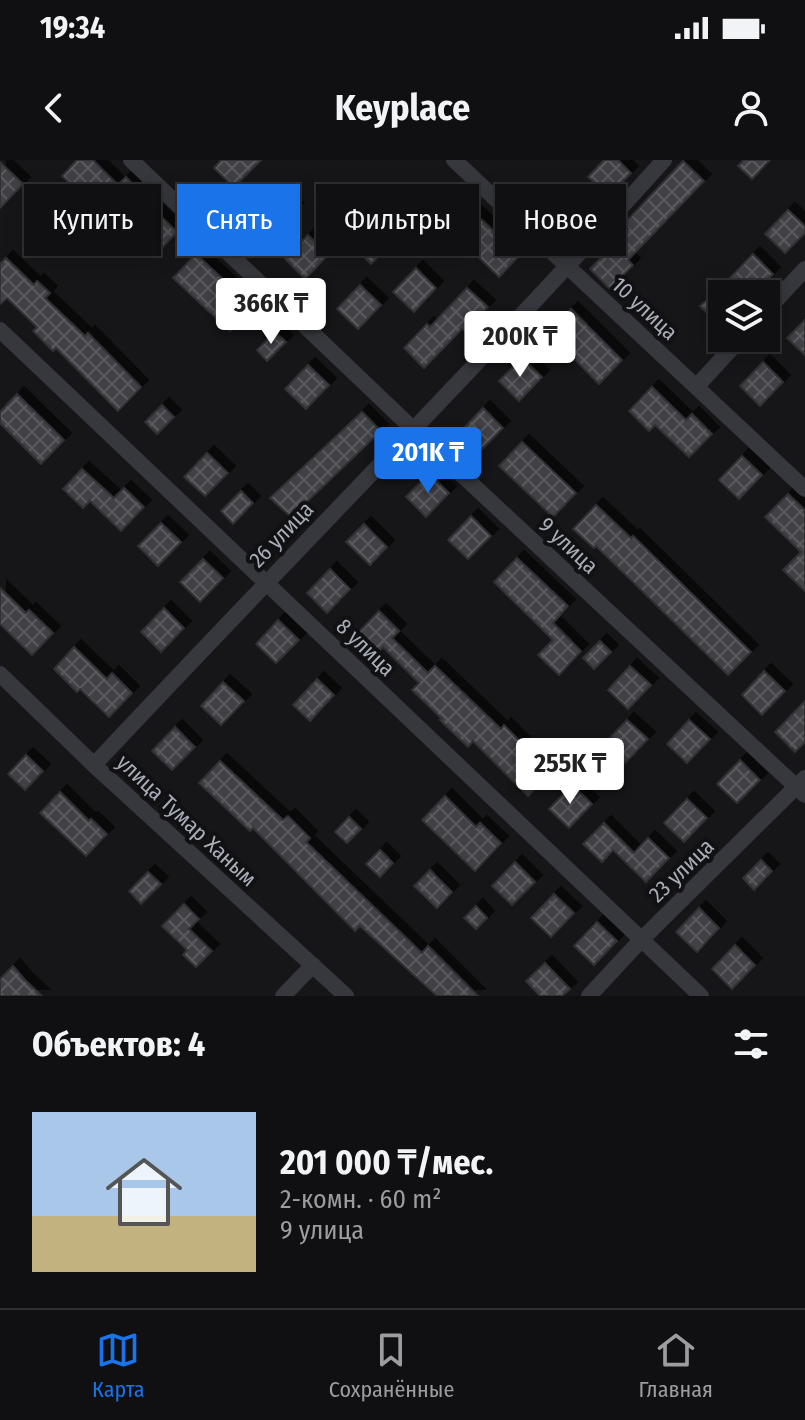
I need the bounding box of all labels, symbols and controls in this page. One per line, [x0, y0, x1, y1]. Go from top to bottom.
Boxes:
text: 19:34 [40, 10, 105, 46]
icon: back [32, 86, 76, 130]
text: Keyplace [335, 86, 470, 130]
icon: person [729, 86, 773, 130]
chip: Купить [24, 184, 161, 256]
chip: Снять [177, 184, 300, 256]
chip: Фильтры [316, 184, 479, 256]
chip: Новое [495, 184, 626, 256]
street label: 10 улица [606, 271, 683, 346]
pin: 366K ₸ [206, 278, 336, 346]
map controls [708, 280, 780, 352]
button: layers [708, 280, 780, 352]
text: 366K ₸ [234, 288, 308, 319]
pin: 200K ₸ [455, 311, 585, 379]
text: 200K ₸ [482, 321, 558, 352]
pin: 201K ₸ [363, 427, 493, 495]
text: 201K ₸ [392, 437, 464, 468]
street label: 26 улица [244, 496, 319, 573]
street label: 9 улица [533, 511, 604, 579]
street label: 8 улица [331, 613, 401, 682]
pin: 255K ₸ [505, 738, 635, 806]
text: 255K ₸ [534, 748, 606, 779]
street label: улица Тумар Ханым [111, 749, 262, 892]
street label: 23 улица [643, 833, 719, 908]
icon: filters [729, 1022, 773, 1066]
text: Объектов: 4 [32, 1024, 205, 1065]
text: 201 000 ₸/мес. [280, 1142, 493, 1183]
icon: home [96, 1144, 192, 1240]
text: 2-комн. · 60 m² [280, 1184, 441, 1215]
text: 9 улица [280, 1215, 364, 1246]
tab: Карта [92, 1328, 145, 1403]
tab: Сохранённые [329, 1328, 454, 1403]
tab: Главная [638, 1328, 713, 1403]

